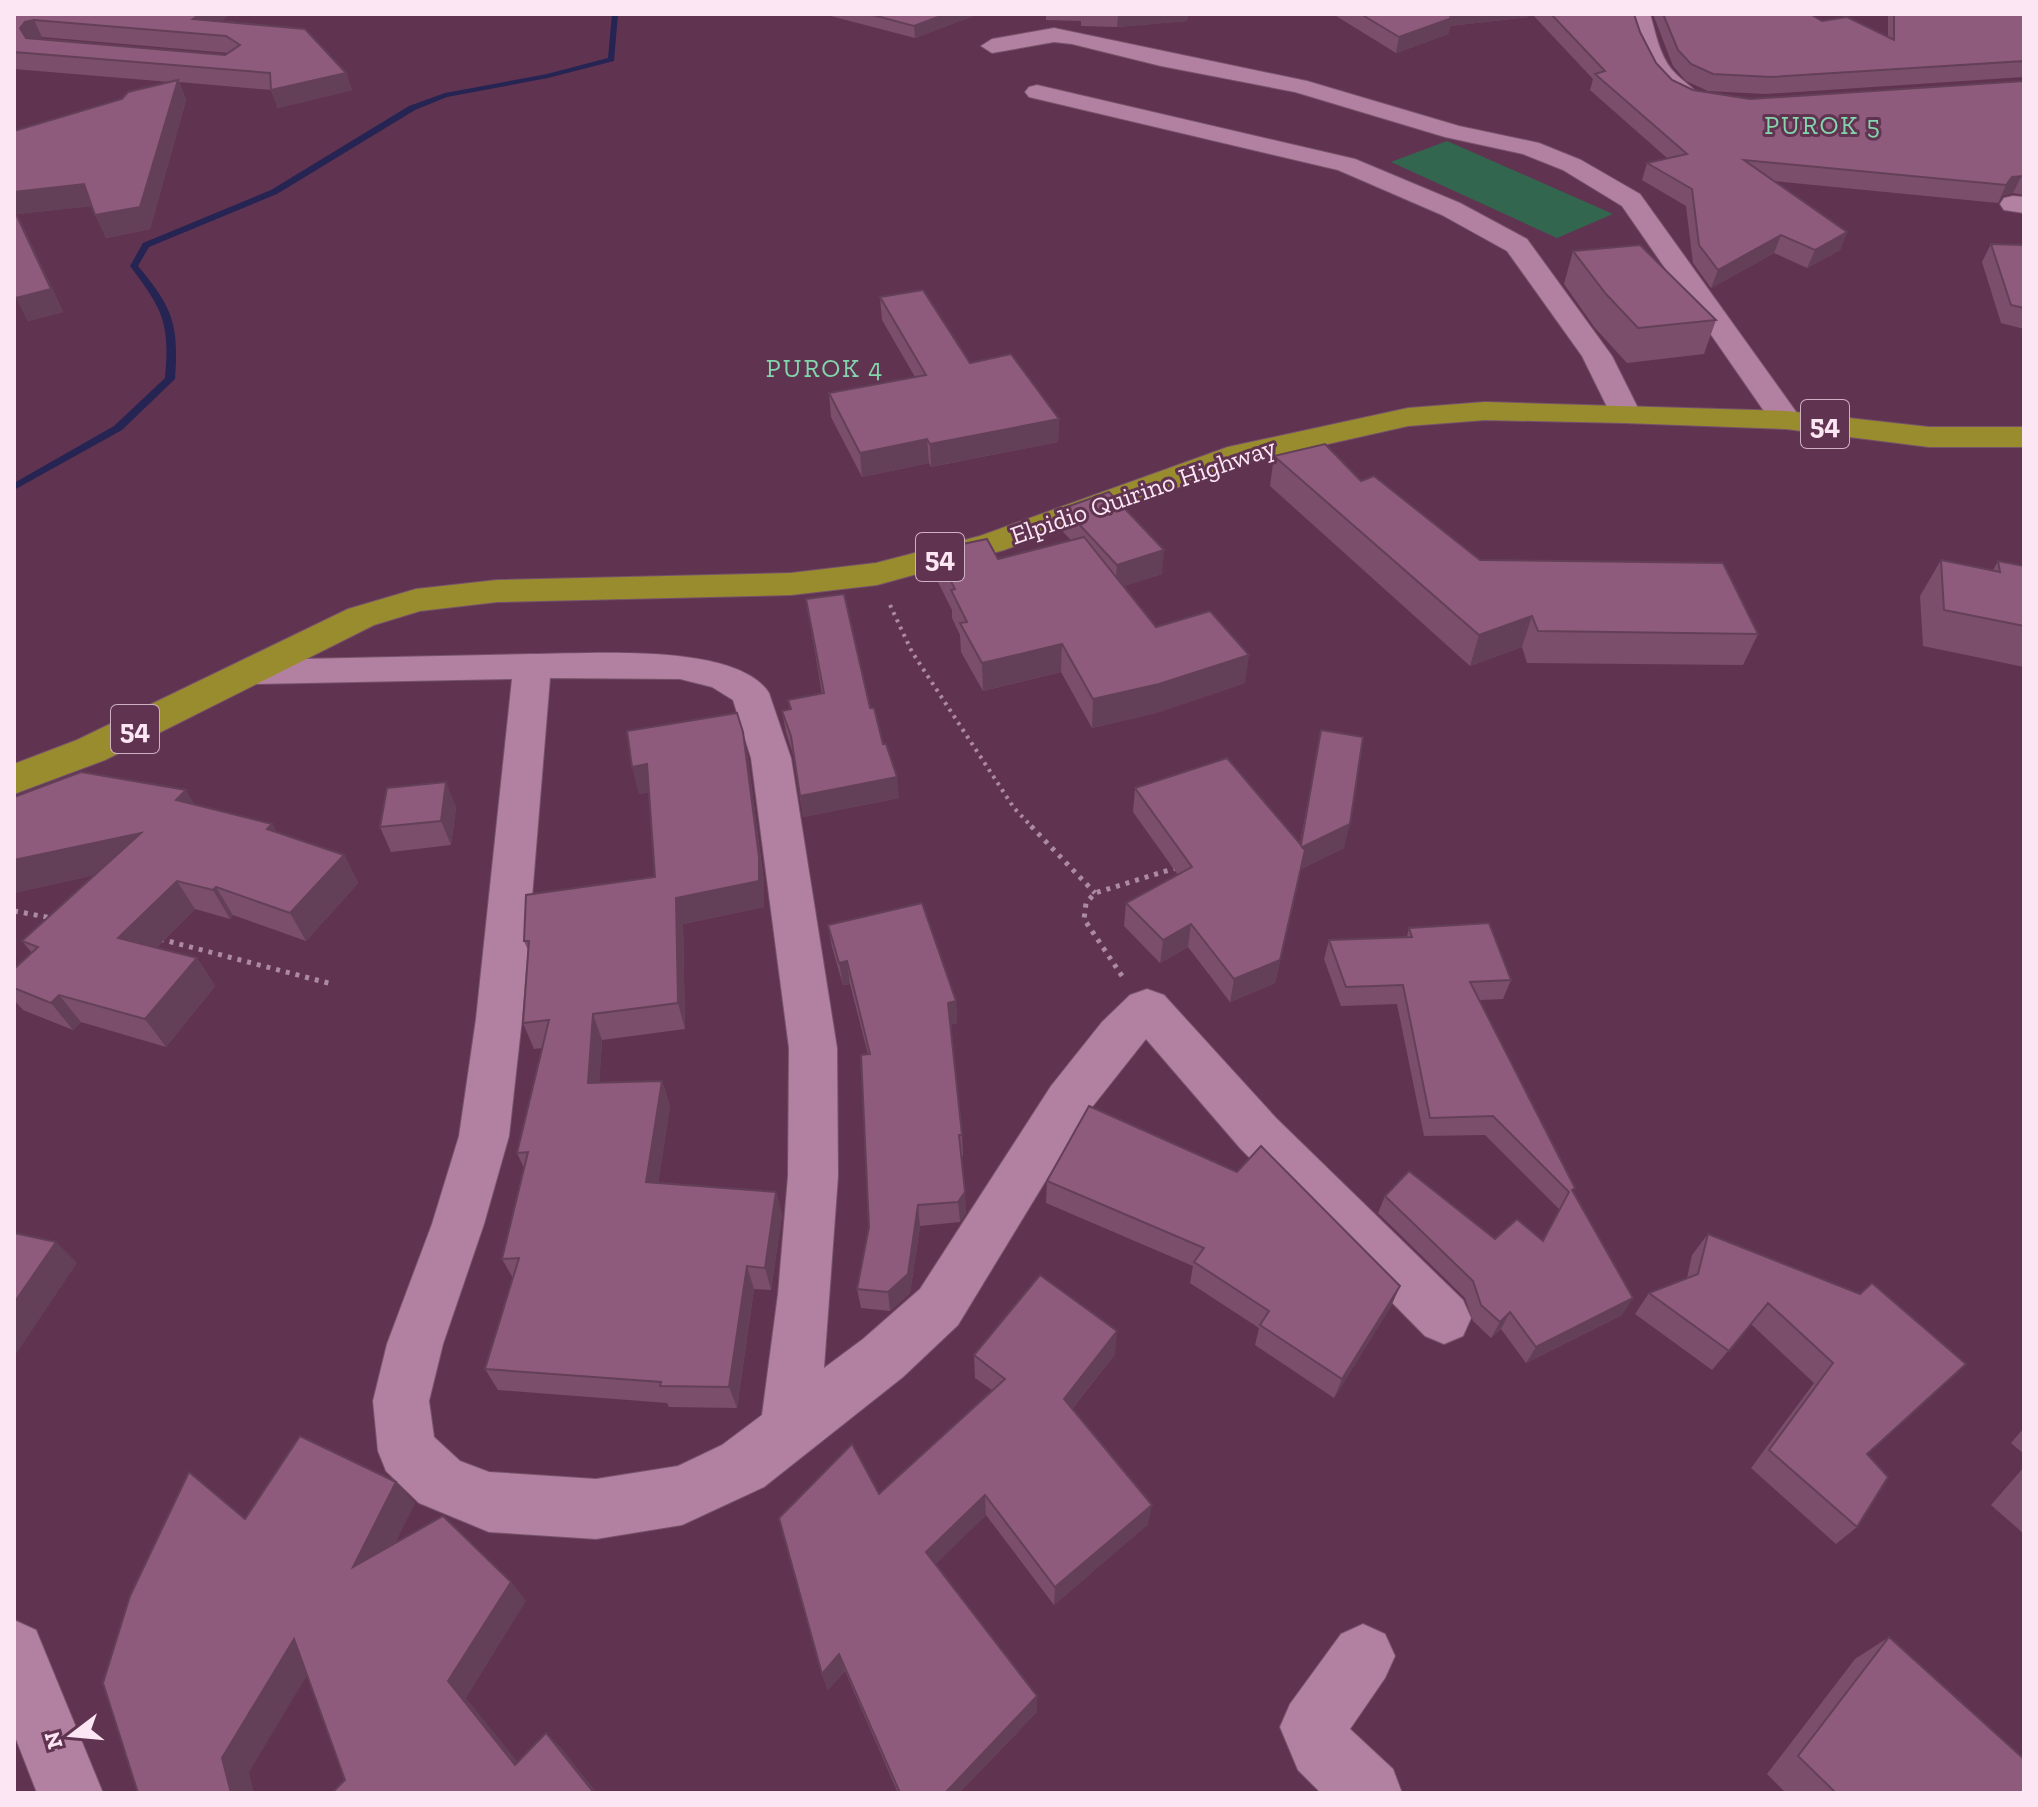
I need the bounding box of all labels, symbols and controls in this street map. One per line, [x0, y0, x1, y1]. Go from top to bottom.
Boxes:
district label: PUROK 5 [1764, 109, 1882, 141]
district label: PUROK 4 [766, 352, 884, 384]
road number: 54 [1801, 400, 1849, 448]
street label: Elpidio Quirino Highway [1006, 430, 1280, 551]
road number: 54 [916, 533, 964, 581]
road number: 54 [111, 705, 159, 753]
north arrow [32, 1695, 112, 1775]
text: N [38, 1728, 69, 1752]

